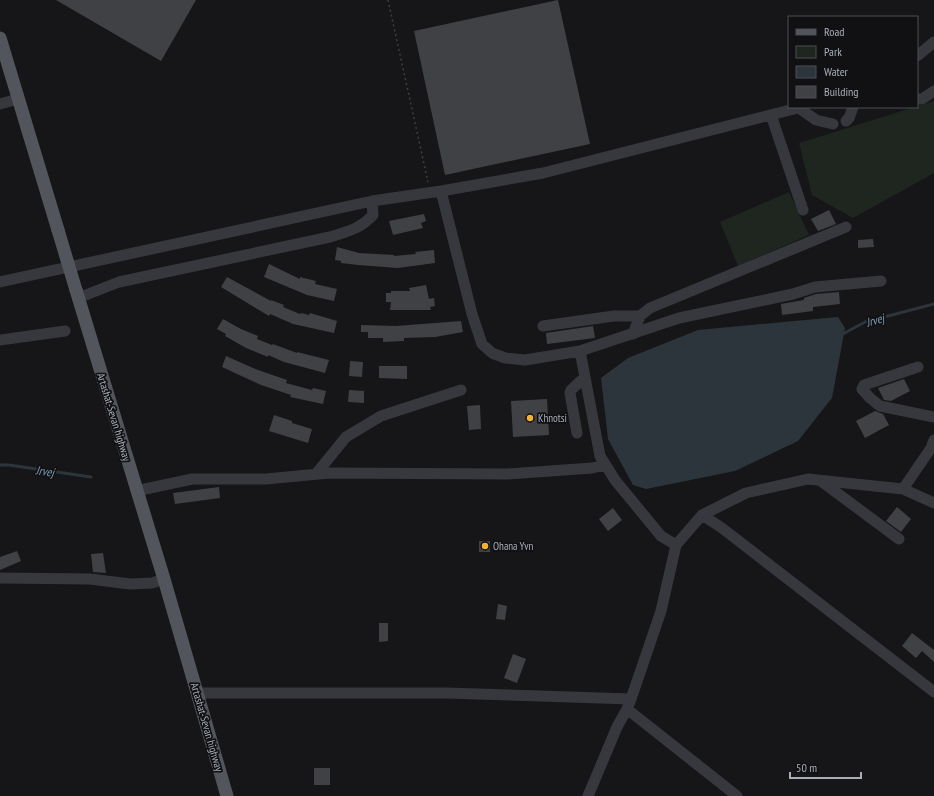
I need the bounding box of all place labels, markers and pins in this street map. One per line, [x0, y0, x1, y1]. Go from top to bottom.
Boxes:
place label: Khnotsi [538, 411, 567, 425]
marker: Khnotsi [525, 413, 535, 423]
place label: Ohana Yvn [493, 539, 533, 553]
marker: Ohana Yvn [480, 541, 490, 551]

